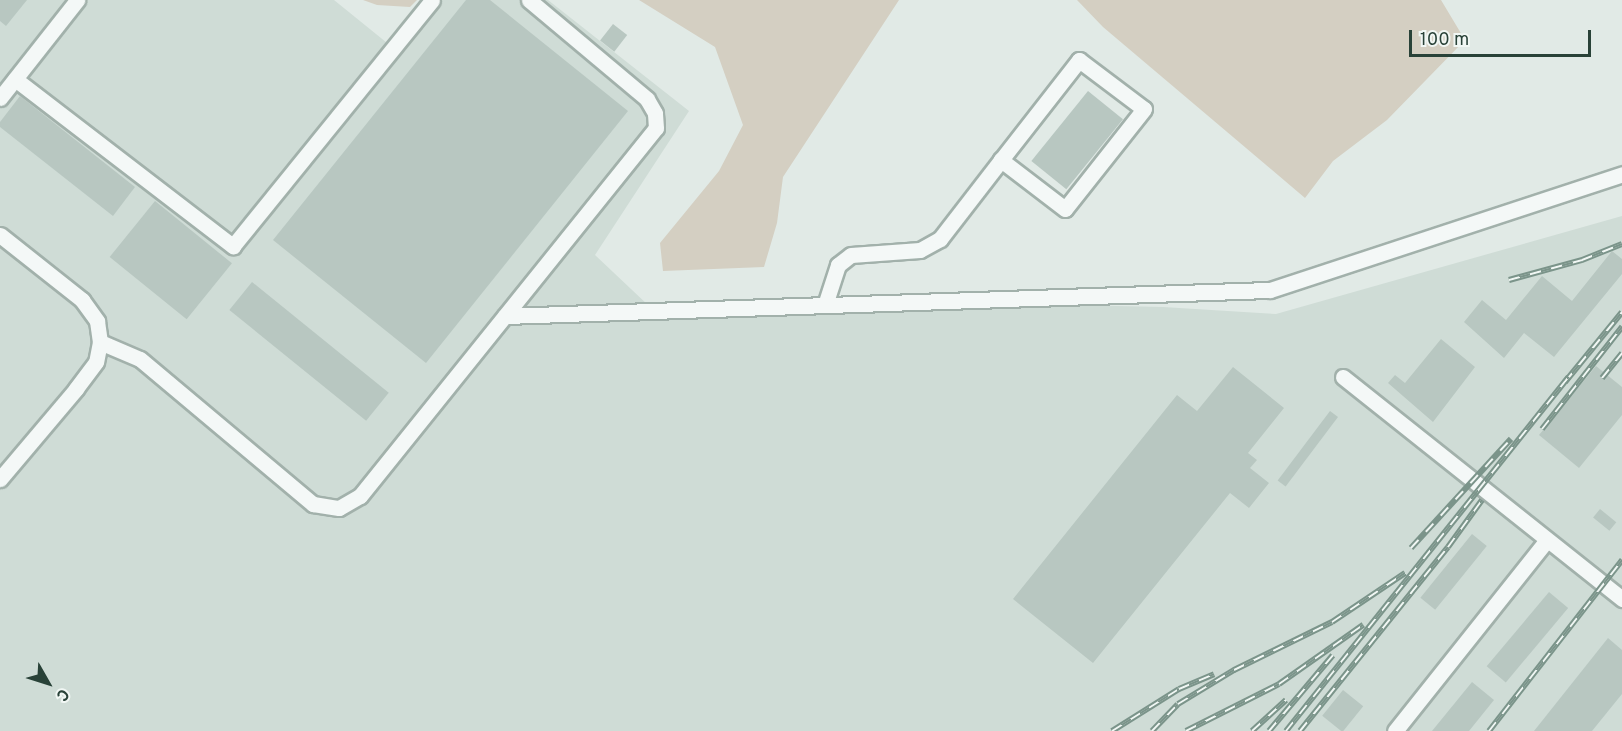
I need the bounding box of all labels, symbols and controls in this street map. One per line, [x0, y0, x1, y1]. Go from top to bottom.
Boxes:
scale bar [1412, 18, 1594, 56]
text: 100 m [1420, 29, 1469, 52]
north arrow [18, 653, 78, 713]
text: С [51, 684, 73, 705]

